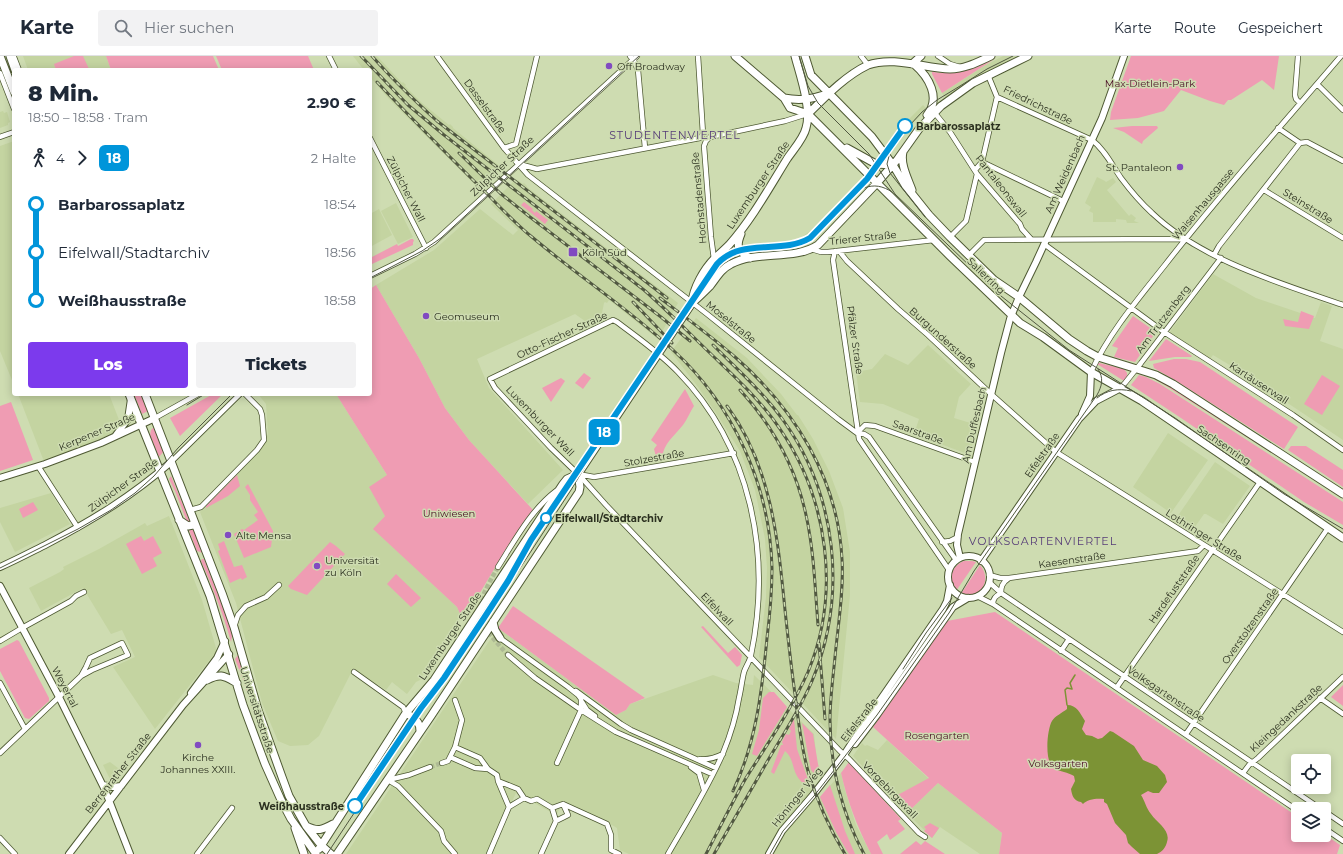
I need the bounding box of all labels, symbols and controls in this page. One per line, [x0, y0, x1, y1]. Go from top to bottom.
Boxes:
search box [98, 10, 378, 46]
text: Karte [20, 16, 74, 39]
icon: search [112, 17, 134, 39]
text: Hier suchen [144, 18, 234, 37]
text: Karte [1114, 19, 1152, 37]
text: Route [1174, 19, 1216, 37]
text: Gespeichert [1238, 19, 1323, 37]
place label: Off Broadway [617, 60, 685, 73]
marker: Off Broadway [604, 61, 614, 71]
street label: Dasselstraße [461, 76, 509, 136]
park label: Max-Dietlein-Park [1105, 77, 1195, 90]
text: 8 Min. [28, 80, 99, 107]
street label: Friedrichstraße [1001, 83, 1075, 127]
text: 2.90 € [307, 93, 356, 112]
text: 18:50 – 18:58 · Tram [28, 109, 148, 125]
marker: Barbarossaplatz [897, 118, 913, 134]
place label: Barbarossaplatz [916, 120, 1001, 133]
district label: STUDENTENVIERTEL [609, 128, 741, 142]
street label: Zülpicher Straße [467, 133, 537, 199]
street label: Am Weidenbach [1042, 133, 1088, 215]
street label: Luxemburger Straße [724, 138, 792, 232]
icon: walk [28, 147, 50, 169]
icon: forward [71, 147, 93, 169]
text: 18 [107, 149, 121, 167]
text: 4 [56, 150, 65, 166]
text: 2 Halte [311, 150, 356, 166]
street label: Hochstadenstraße [689, 152, 709, 244]
street label: Pantaleonswall [973, 152, 1029, 220]
street label: Zülpicher Wall [384, 154, 428, 224]
place label: St. Pantaleon [1106, 161, 1172, 174]
marker: St. Pantaleon [1175, 162, 1185, 172]
street label: Waisenhausgasse [1169, 165, 1237, 243]
street label: Steinstraße [1281, 185, 1335, 227]
text: Barbarossaplatz [58, 195, 185, 214]
text: 18:54 [324, 196, 356, 212]
street label: Trierer Straße [829, 228, 897, 248]
text: Eifelwall/Stadtarchiv [58, 243, 210, 262]
text: 18:56 [325, 244, 356, 260]
marker: Köln Süd [567, 246, 579, 258]
place label: Köln Süd [582, 246, 627, 259]
street label: Salierring [964, 255, 1008, 297]
street label: Am Trutzenberg [1133, 282, 1193, 356]
text: Weißhausstraße [58, 291, 186, 310]
text: 18:58 [325, 292, 356, 308]
street label: Moselstraße [703, 298, 759, 346]
street label: Burgunderstraße [907, 304, 979, 372]
street label: Pfälzer Straße [844, 305, 866, 375]
street label: Otto-Fischer-Straße [515, 308, 609, 362]
place label: Geomuseum [434, 310, 500, 323]
marker: Geomuseum [421, 311, 431, 321]
button: Los [28, 342, 188, 388]
button: Tickets [196, 342, 356, 388]
street label: Kartäuserwall [1227, 359, 1291, 407]
street label: Luxemburger Wall [503, 383, 577, 459]
street label: Am Duffesbach [959, 386, 989, 464]
street label: Kerpener Straße [57, 410, 137, 454]
street label: Saarstraße [891, 417, 945, 447]
line badge: 18 [586, 419, 622, 445]
street label: Sachsenring [1195, 422, 1253, 468]
text: 18 [597, 423, 611, 441]
street label: Eifelstraße [1022, 430, 1062, 480]
street label: Stolzestraße [623, 446, 685, 470]
street label: Zülpicher Straße [86, 455, 160, 515]
street label: Lothringer Straße [1163, 506, 1245, 564]
park label: Uniwiesen [423, 507, 475, 520]
marker: Eifelwall/Stadtarchiv [540, 512, 552, 524]
place label: Eifelwall/Stadtarchiv [555, 512, 664, 525]
place label: Alte Mensa [236, 529, 291, 542]
marker: Alte Mensa [223, 530, 233, 540]
district label: VOLKSGARTENVIERTEL [969, 534, 1117, 548]
street label: Kaesenstraße [1038, 549, 1106, 571]
street label: Hardefuststraße [1145, 552, 1203, 626]
place label: Universität zu Köln [325, 554, 379, 579]
marker: Universität zu Köln [312, 561, 322, 571]
street label: Overstolzenstraße [1219, 585, 1281, 667]
street label: Luxemburger Straße [416, 589, 484, 683]
street label: Eifelwall [698, 590, 736, 628]
street label: Volksgartenstraße [1125, 663, 1207, 725]
street label: Weyertal [49, 664, 81, 710]
street label: Universitätsstraße [237, 665, 277, 755]
street label: Kleingedankstraße [1247, 681, 1325, 755]
street label: Eifelstraße [838, 695, 880, 745]
park label: Rosengarten [905, 729, 969, 742]
street label: Berrenrather Straße [82, 730, 154, 816]
marker: Kirche Johannes XXIII. [193, 740, 203, 750]
place label: Kirche Johannes XXIII. [160, 751, 235, 776]
map controls [1291, 754, 1331, 842]
button: locate [1291, 754, 1331, 794]
park label: Volksgarten [1028, 757, 1088, 770]
street label: Vorgebirgswall [860, 759, 920, 821]
street label: Höninger Weg [769, 764, 825, 830]
marker: Weißhausstraße [347, 798, 363, 814]
place label: Weißhausstraße [258, 800, 344, 813]
button: layers [1291, 802, 1331, 842]

